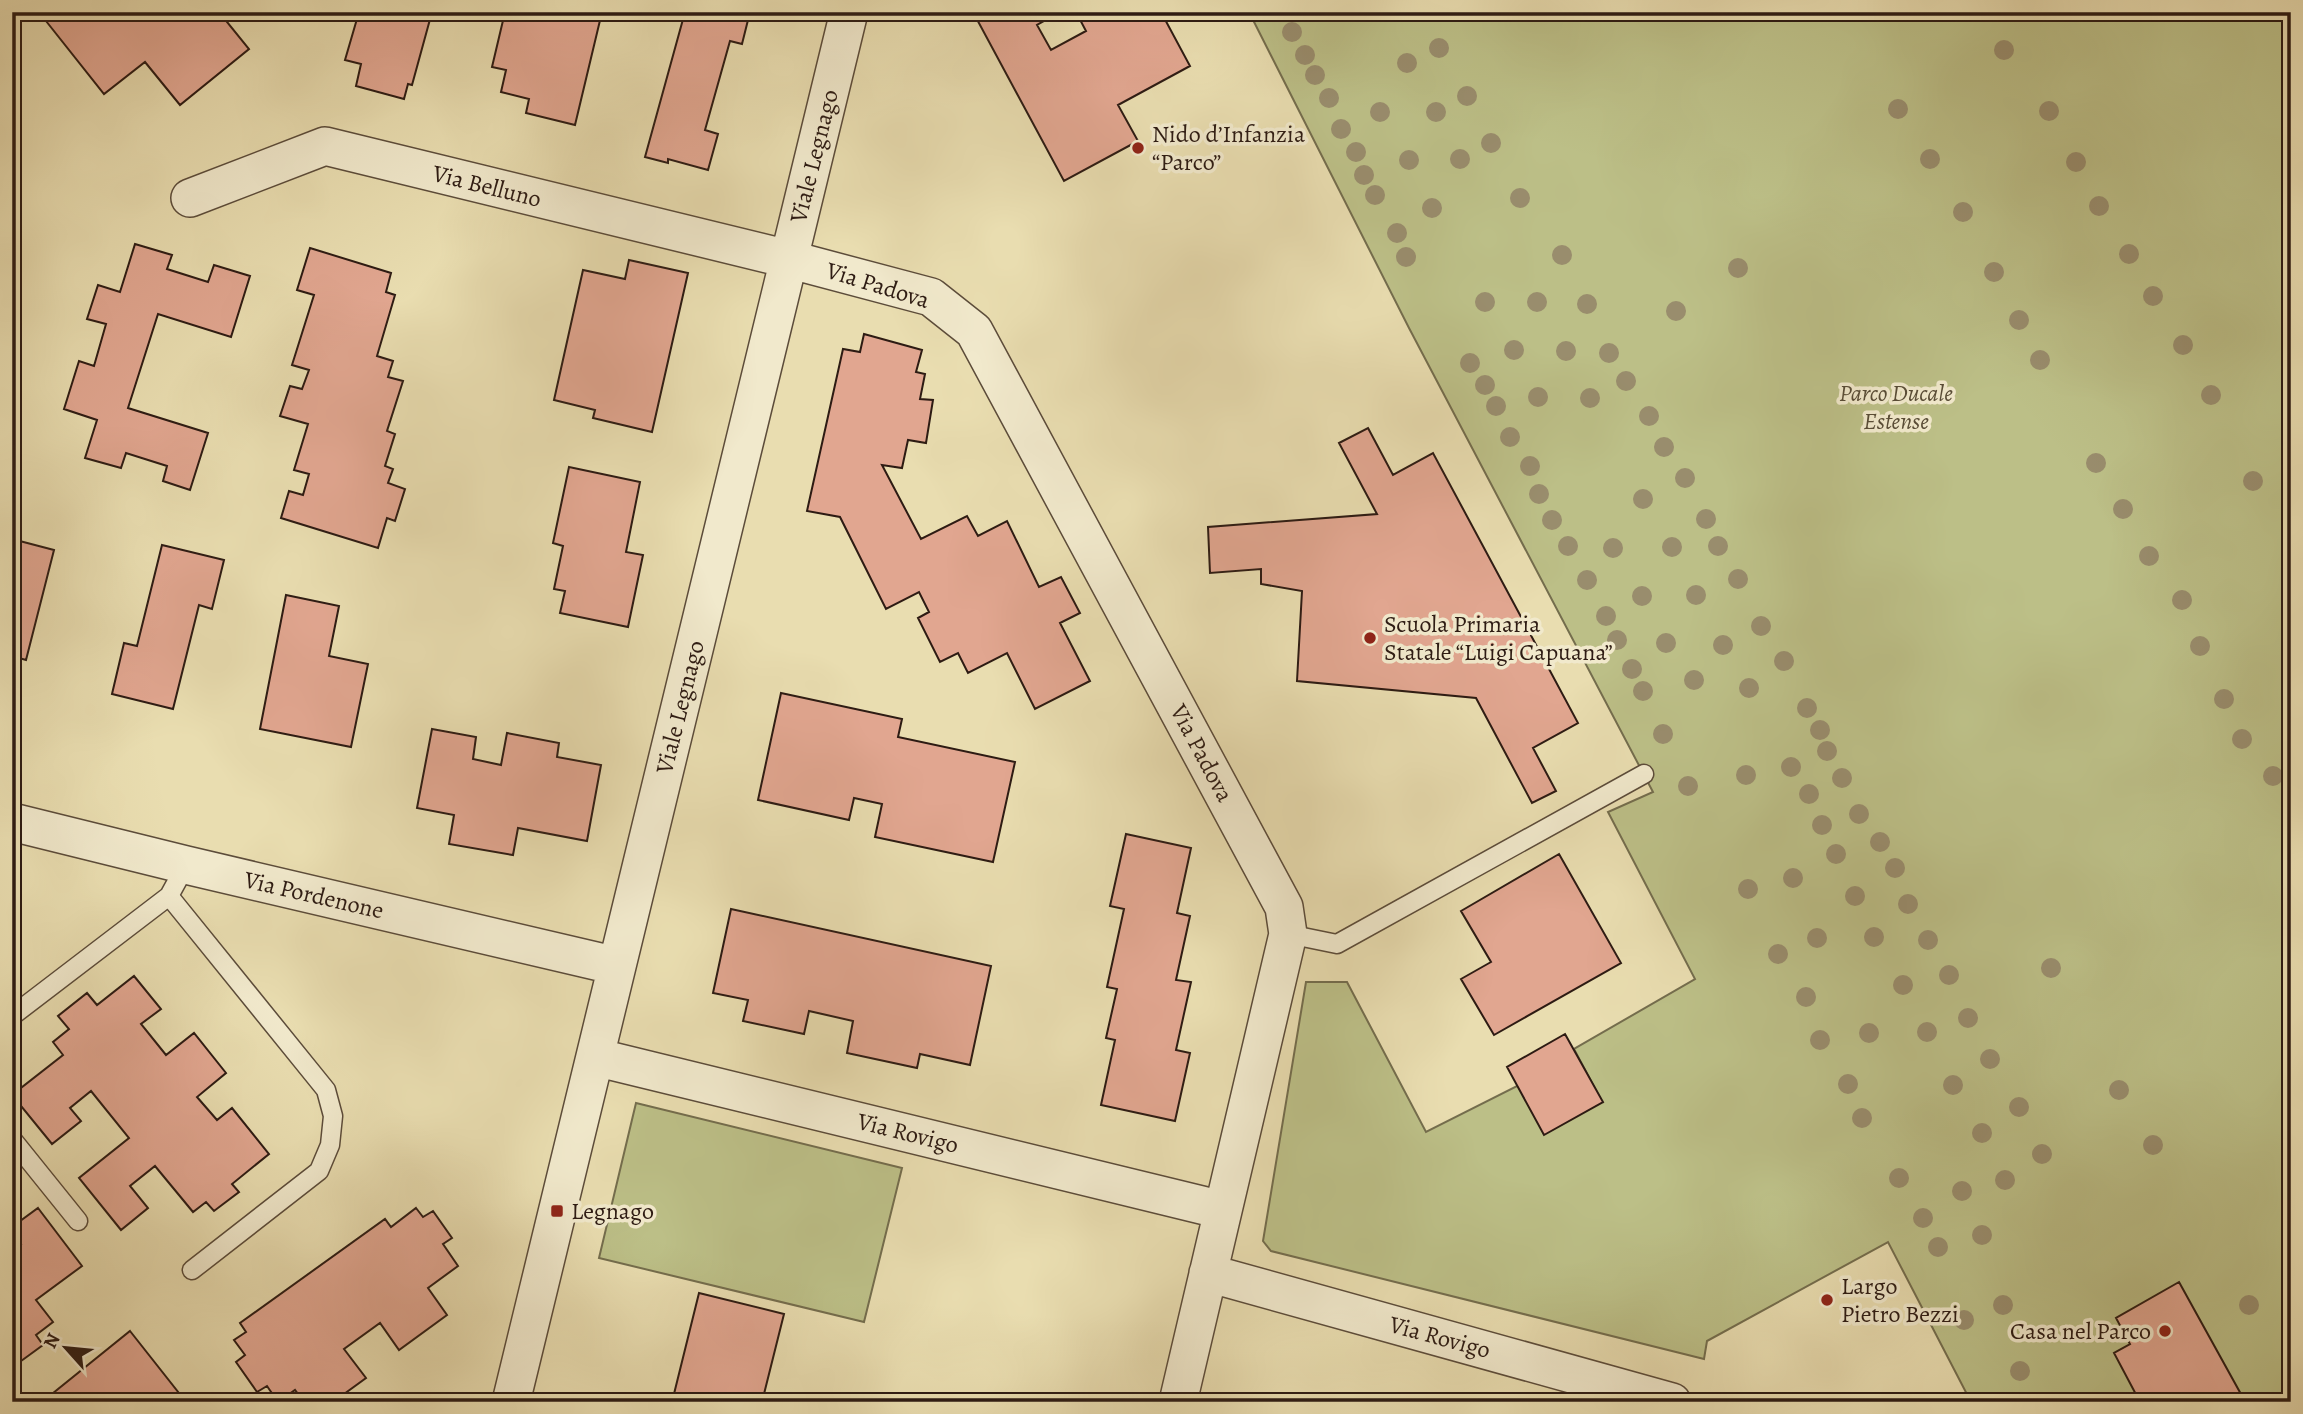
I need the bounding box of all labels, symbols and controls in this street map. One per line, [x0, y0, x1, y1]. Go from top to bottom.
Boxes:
street label: Viale Legnago [782, 86, 846, 227]
place label: Nido d’Infanzia “Parco” [1152, 118, 1306, 178]
marker: Nido d’Infanzia “Parco” [1130, 140, 1146, 156]
street label: Via Belluno [428, 157, 545, 215]
street label: Via Padova [822, 254, 934, 316]
park label: Parco Ducale Estense [1839, 377, 1953, 437]
place label: Scuola Primaria Statale “Luigi Capuana” [1384, 608, 1613, 668]
marker: Scuola Primaria Statale “Luigi Capuana” [1362, 630, 1378, 646]
street label: Viale Legnago [648, 637, 712, 778]
street label: Via Padova [1162, 698, 1241, 808]
street label: Via Pordenone [240, 863, 387, 927]
street label: Via Rovigo [853, 1105, 962, 1161]
place label: Legnago [571, 1195, 654, 1227]
marker: Legnago [549, 1203, 565, 1219]
place label: Largo Pietro Bezzi [1841, 1270, 1959, 1330]
marker: Largo Pietro Bezzi [1819, 1292, 1835, 1308]
street label: Via Rovigo [1385, 1308, 1494, 1366]
north arrow [32, 1312, 102, 1382]
place label: Casa nel Parco [2010, 1315, 2151, 1347]
marker: Casa nel Parco [2157, 1323, 2173, 1339]
text: N [37, 1329, 67, 1353]

